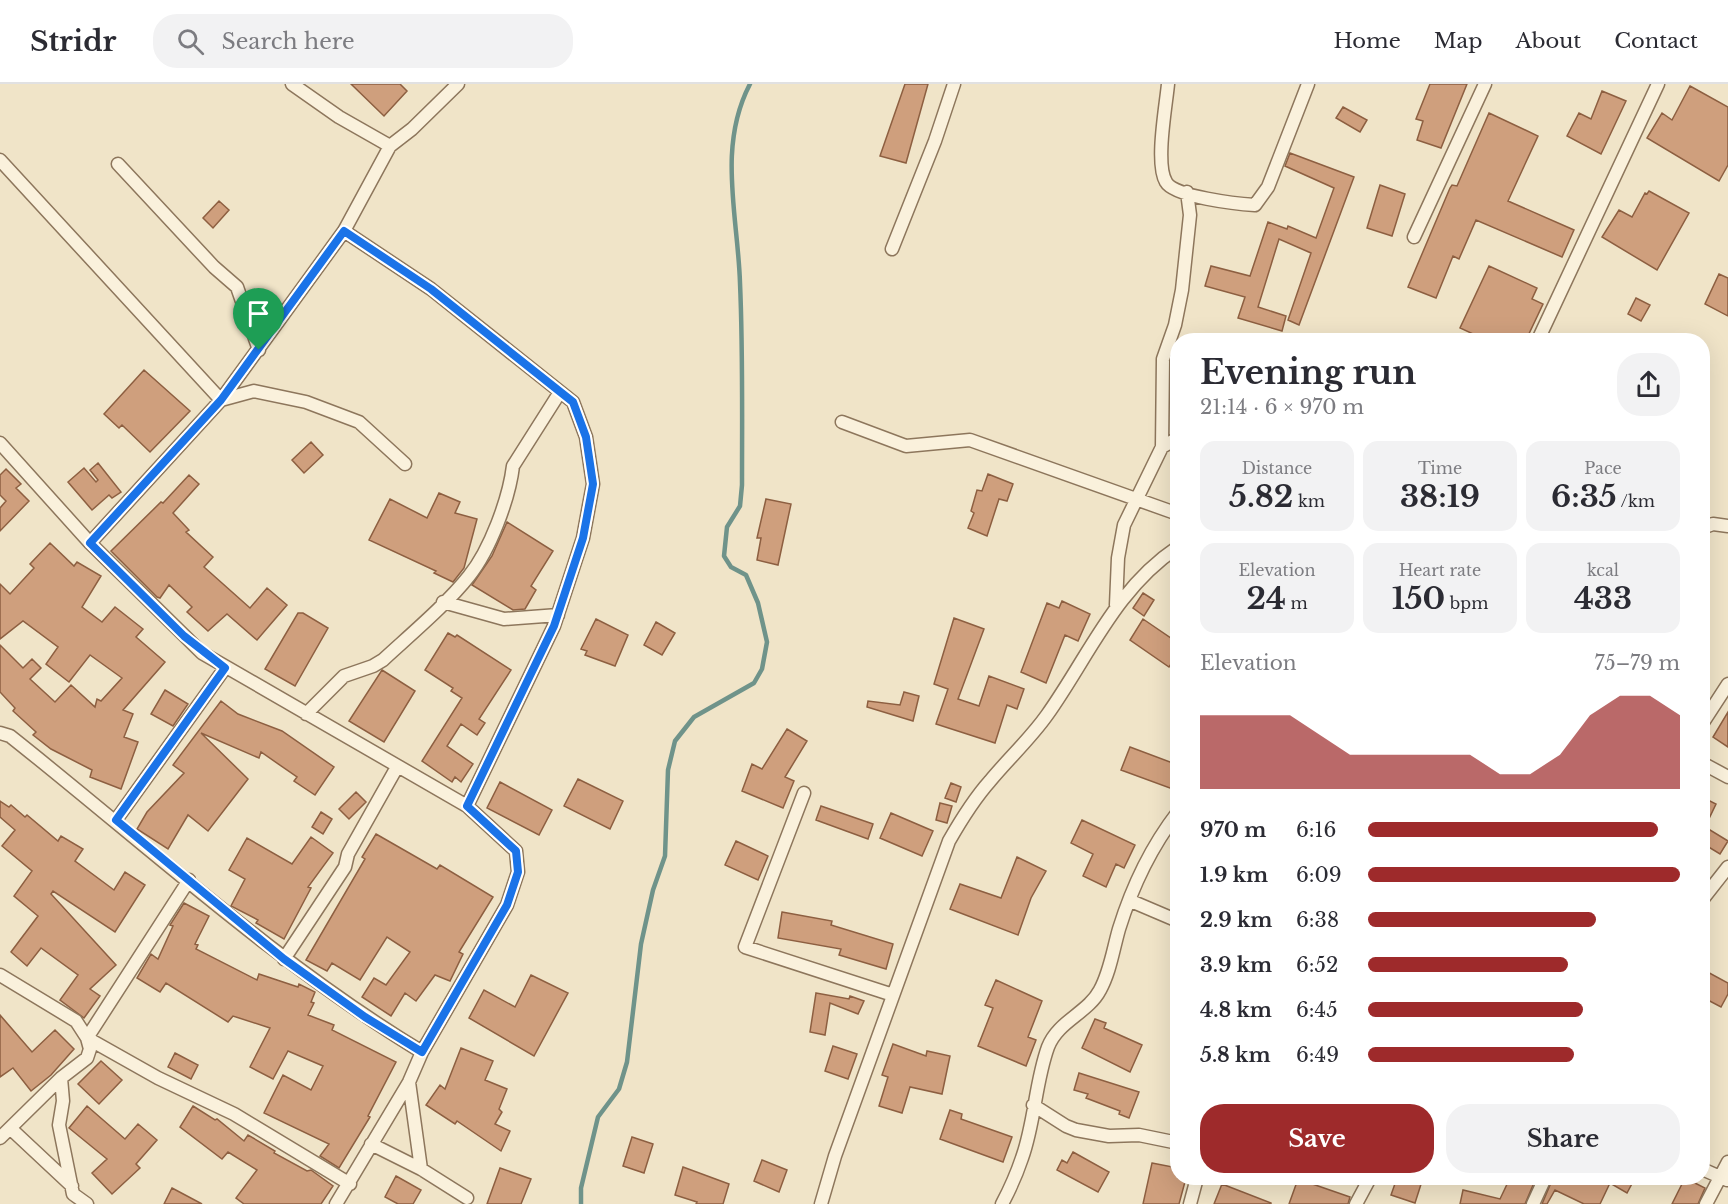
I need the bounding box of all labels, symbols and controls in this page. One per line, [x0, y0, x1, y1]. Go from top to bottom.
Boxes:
search box [153, 14, 573, 68]
text: Stridr [30, 24, 117, 59]
icon: search [174, 25, 207, 58]
text: Search here [222, 28, 355, 55]
text: Home [1334, 28, 1401, 54]
text: Map [1434, 28, 1482, 54]
text: About [1515, 28, 1581, 54]
text: Contact [1614, 28, 1698, 54]
pin [233, 288, 284, 350]
icon: arrive [242, 297, 275, 330]
text: Evening run [1200, 352, 1416, 393]
button: share [1617, 353, 1680, 416]
text: 21:14 · 6 × 970 m [1200, 395, 1364, 419]
text: Distance [1242, 458, 1312, 478]
text: Time [1418, 458, 1462, 478]
text: Pace [1584, 458, 1622, 478]
text: 5.82 [1229, 478, 1293, 515]
text: 38:19 [1400, 478, 1480, 515]
text: 6:35 [1551, 478, 1617, 515]
text: km [1293, 491, 1325, 511]
text: /km [1617, 491, 1655, 511]
text: Elevation [1238, 560, 1316, 580]
text: Heart rate [1399, 560, 1481, 580]
text: kcal [1587, 560, 1619, 580]
text: 24 [1246, 580, 1286, 617]
text: 150 [1392, 580, 1445, 617]
text: 433 [1574, 580, 1632, 617]
text: m [1286, 593, 1308, 613]
text: bpm [1445, 593, 1488, 613]
text: Elevation [1200, 651, 1297, 675]
text: 75–79 m [1595, 651, 1680, 675]
text: 970 m [1200, 818, 1266, 842]
text: 6:16 [1296, 818, 1336, 842]
text: 1.9 km [1200, 863, 1268, 887]
text: 6:09 [1296, 863, 1342, 887]
text: 2.9 km [1200, 908, 1272, 932]
text: 6:38 [1296, 908, 1339, 932]
text: 3.9 km [1200, 953, 1272, 977]
text: 6:52 [1296, 953, 1338, 977]
text: 4.8 km [1200, 998, 1272, 1022]
text: 6:45 [1296, 998, 1338, 1022]
text: 5.8 km [1200, 1043, 1271, 1067]
text: 6:49 [1296, 1043, 1339, 1067]
button: Save [1200, 1104, 1434, 1173]
button: Share [1446, 1104, 1680, 1173]

